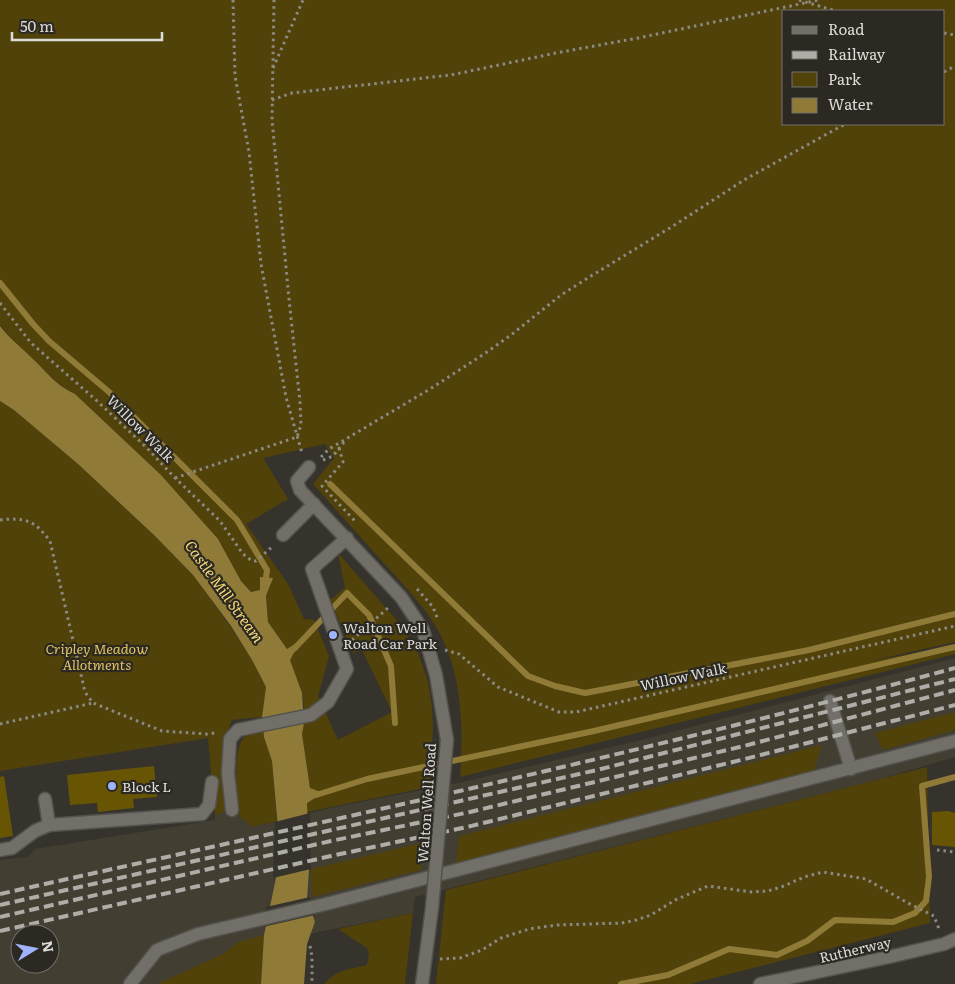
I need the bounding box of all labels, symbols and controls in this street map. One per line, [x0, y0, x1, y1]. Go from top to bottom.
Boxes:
scale bar [12, 10, 162, 42]
legend [782, 10, 945, 125]
text: 50 m [20, 14, 54, 37]
text: Road [828, 17, 864, 40]
text: Railway [828, 42, 886, 65]
text: Park [828, 67, 862, 90]
text: Water [828, 92, 873, 115]
street label: Willow Walk [103, 390, 179, 466]
water label: Castle Mill Stream [180, 535, 270, 647]
place label: Walton Well Road Car Park [343, 617, 437, 653]
marker: Walton Well Road Car Park [327, 629, 339, 641]
park label: Cripley Meadow Allotments [45, 638, 149, 674]
street label: Willow Walk [638, 657, 728, 695]
street label: Walton Well Road [412, 742, 440, 864]
place label: Block L [122, 776, 171, 796]
marker: Block L [106, 780, 118, 792]
north arrow [10, 924, 60, 974]
street label: Rutherway [817, 931, 894, 967]
text: N [38, 939, 60, 954]

